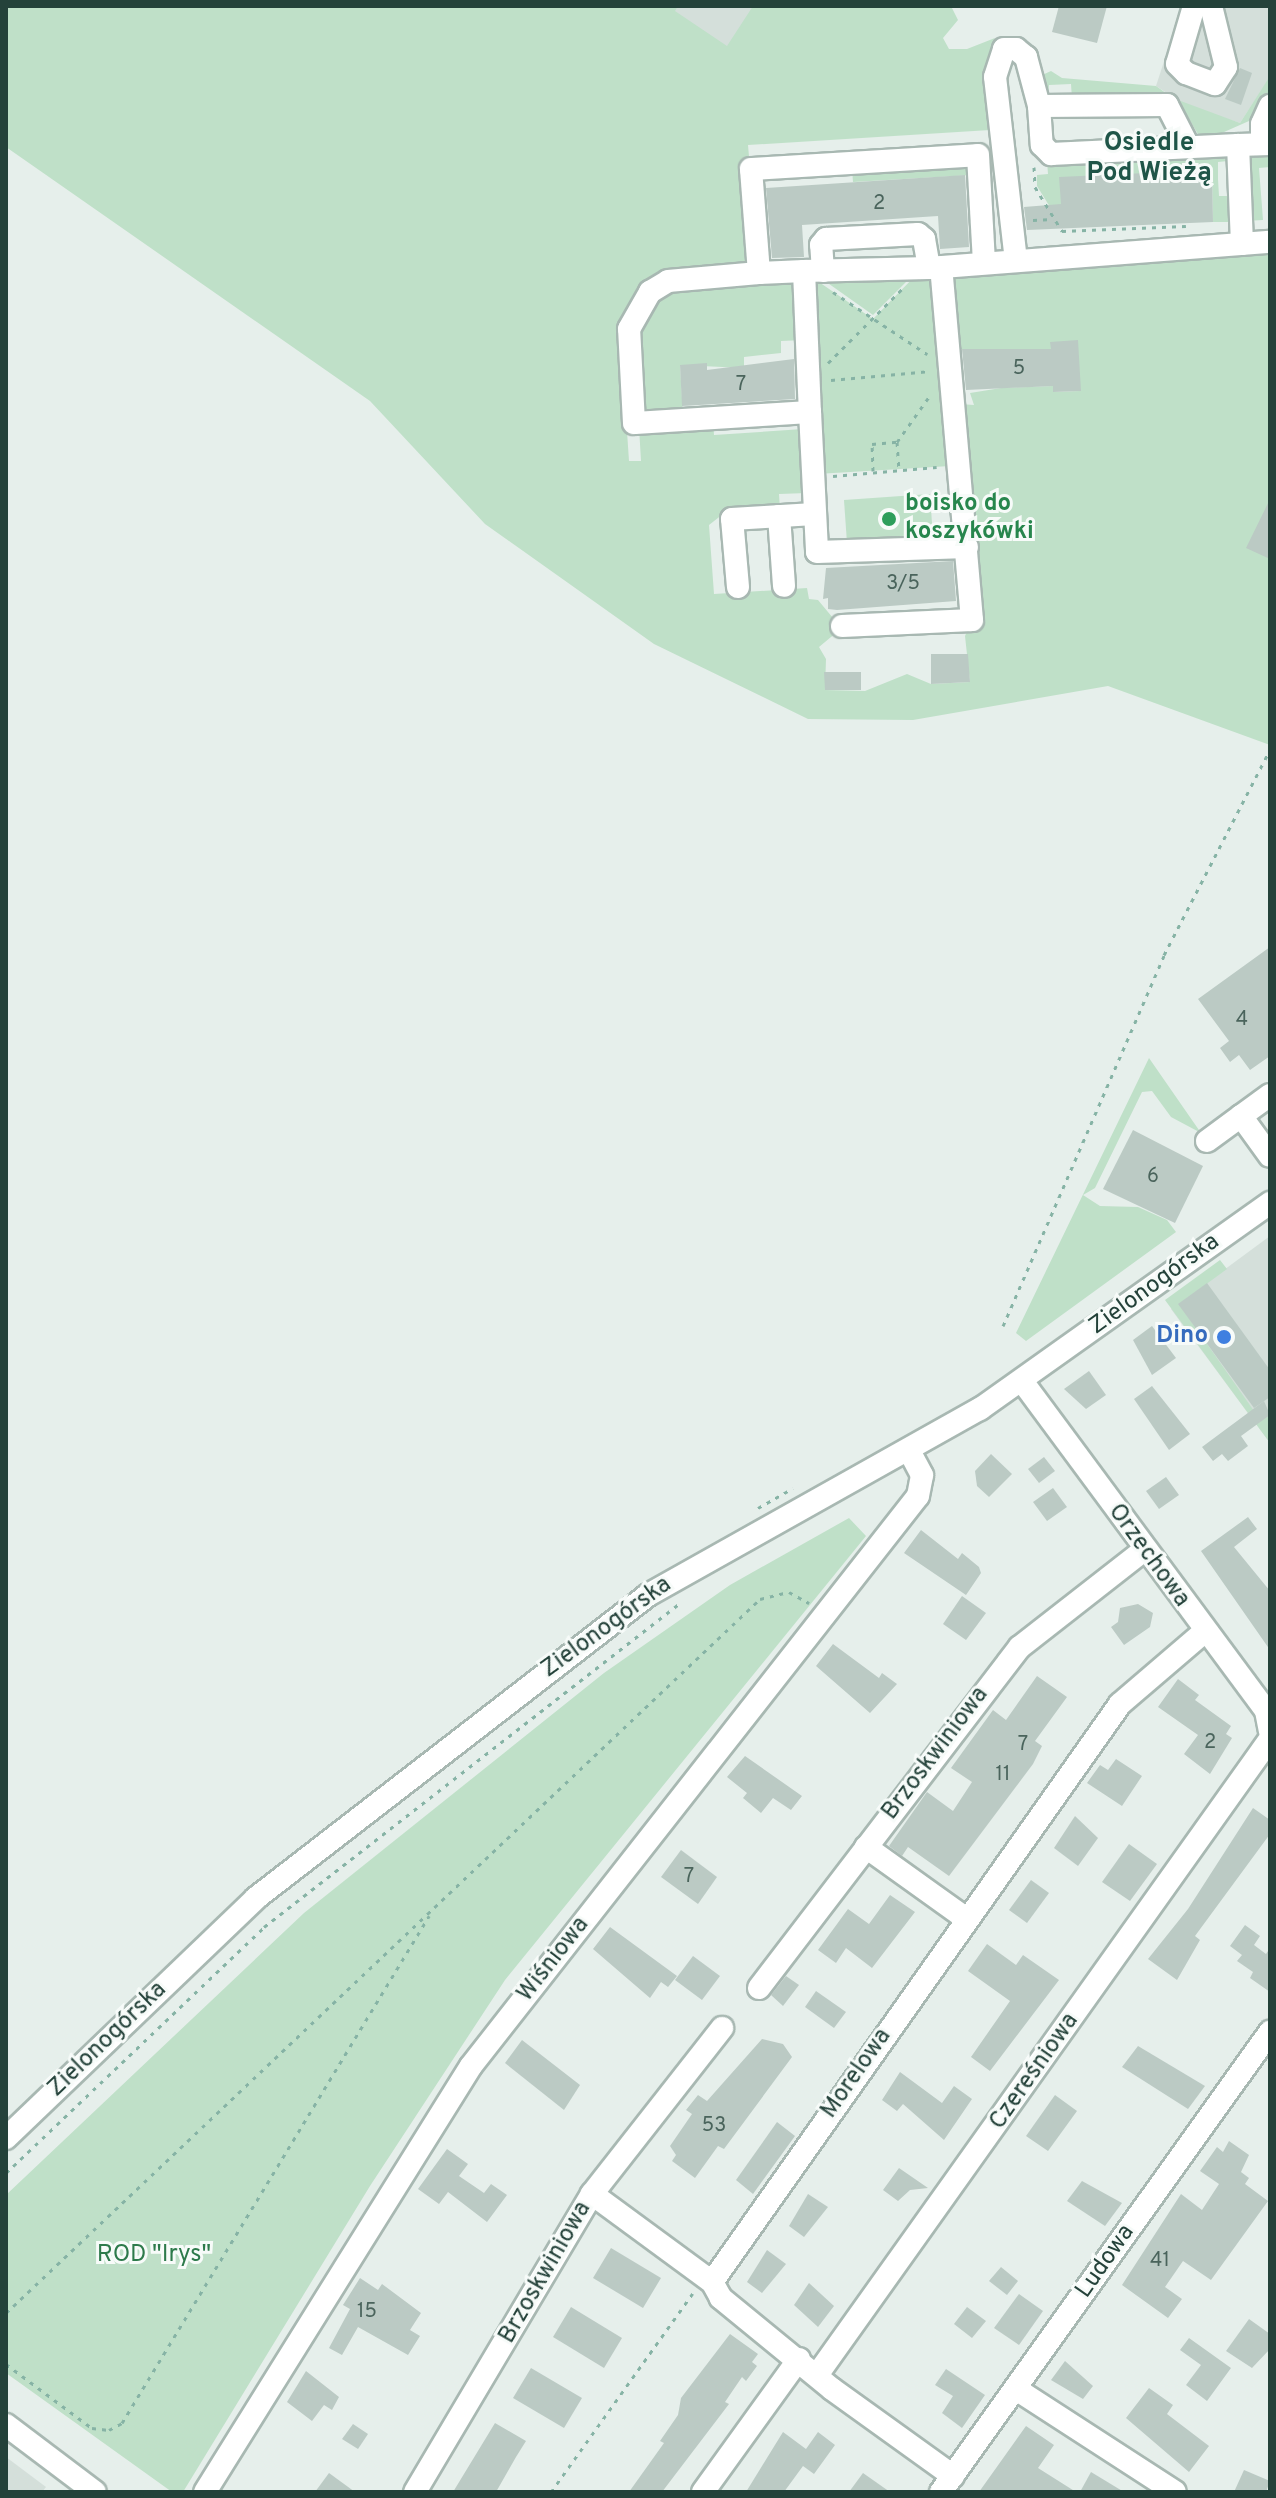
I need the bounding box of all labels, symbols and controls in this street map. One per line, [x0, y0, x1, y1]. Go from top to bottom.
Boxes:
district label: Osiedle Pod Wieżą [1086, 128, 1212, 190]
house number: 2 [873, 192, 885, 216]
house number: 5 [1013, 357, 1025, 381]
house number: 7 [736, 373, 746, 397]
place label: boisko do koszykówki [905, 491, 1034, 547]
marker: boisko do koszykówki [880, 510, 898, 528]
house number: 3/5 [886, 572, 920, 596]
house number: 4 [1236, 1008, 1248, 1032]
house number: 6 [1147, 1165, 1159, 1189]
street label: Zielonogórska [1084, 1228, 1226, 1342]
place label: Dino [1156, 1323, 1208, 1351]
marker: Dino [1215, 1328, 1233, 1346]
street label: Orzechowa [1101, 1499, 1195, 1613]
street label: Zielonogórska [536, 1571, 678, 1685]
street label: Brzoskwiniowa [877, 1682, 995, 1826]
house number: 2 [1204, 1731, 1216, 1755]
house number: 7 [1018, 1733, 1028, 1757]
house number: 11 [996, 1763, 1010, 1787]
house number: 7 [684, 1865, 694, 1889]
street label: Wiśniowa [512, 1912, 596, 2008]
street label: Zielonogórska [43, 1976, 173, 2104]
street label: Czereśniowa [984, 2008, 1086, 2136]
street label: Morelowa [816, 2023, 898, 2125]
house number: 53 [702, 2114, 726, 2138]
street label: Brzoskwiniowa [494, 2197, 598, 2349]
street label: Ludowa [1070, 2220, 1142, 2304]
park label: ROD "Irys" [97, 2242, 211, 2270]
house number: 41 [1150, 2249, 1170, 2273]
house number: 15 [357, 2300, 377, 2324]

